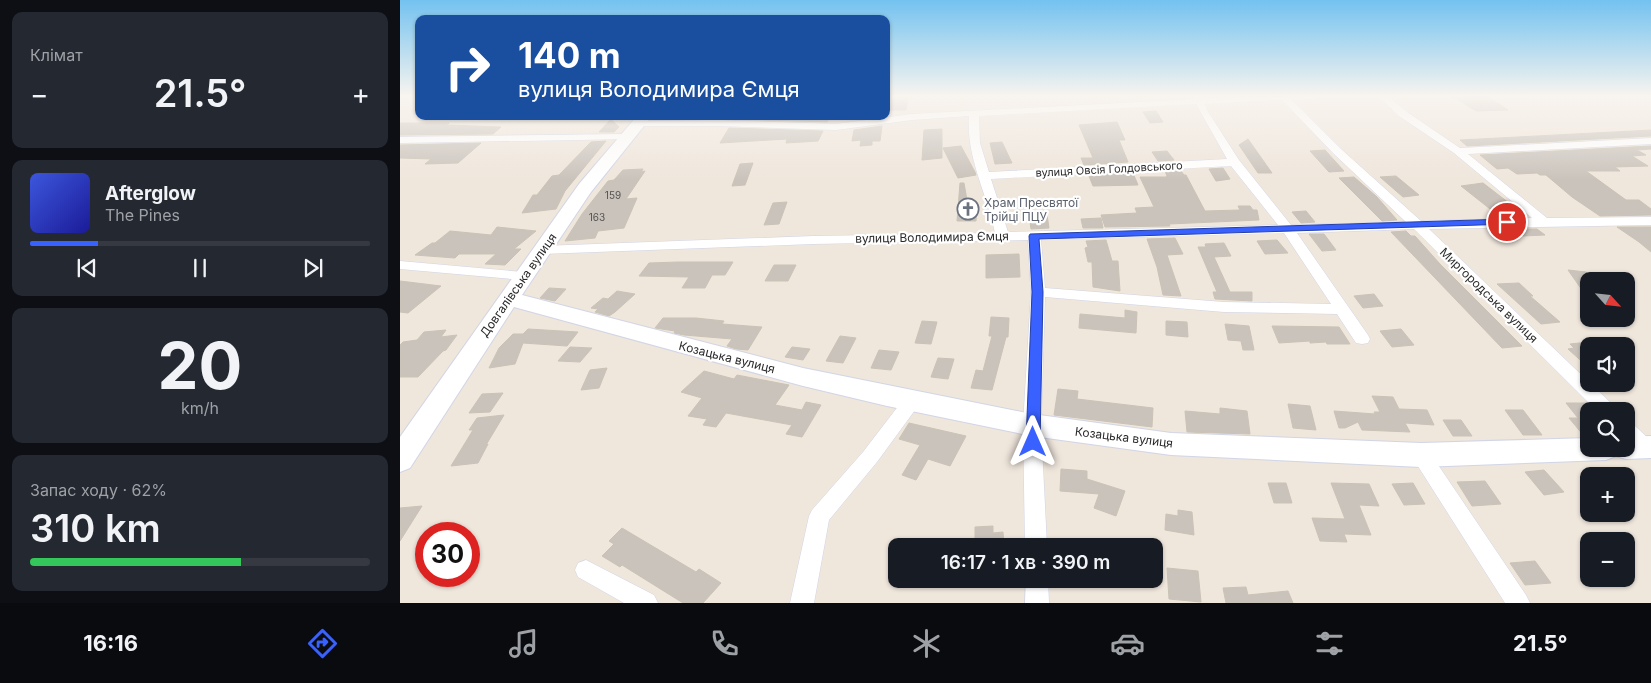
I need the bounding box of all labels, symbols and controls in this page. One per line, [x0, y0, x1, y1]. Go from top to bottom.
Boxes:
text: 140 m [518, 34, 621, 76]
icon: right [435, 35, 500, 100]
text: Клімат [30, 45, 83, 65]
text: 21.5° [154, 70, 246, 116]
text: вулиця Володимира Ємця [518, 76, 800, 102]
text: − [30, 77, 49, 111]
text: + [351, 77, 370, 111]
street label: вулиця Овсія Голдовського [1035, 158, 1183, 180]
text: Afterglow [105, 182, 196, 205]
house number: 159 [605, 189, 621, 201]
place label: Храм Пресвятої Трійці ПЦУ [984, 195, 1079, 224]
church icon: Храм Пресвятої Трійці ПЦУ [956, 197, 980, 221]
pin [1486, 201, 1528, 243]
text: The Pines [105, 205, 180, 225]
icon: arrive [1493, 208, 1521, 236]
house number: 163 [589, 211, 605, 223]
street label: вулиця Володимира Ємця [855, 228, 1009, 246]
street label: Довгалівська вулиця [476, 230, 560, 340]
street label: Миргородська вулиця [1437, 244, 1541, 346]
icon: previous [73, 254, 101, 282]
icon: pause [186, 254, 214, 282]
icon: next [299, 254, 327, 282]
north arrow [1580, 272, 1635, 328]
map controls [1580, 272, 1635, 587]
text: 20 [158, 326, 242, 405]
button: sound [1580, 337, 1635, 392]
street label: Козацька вулиця [677, 338, 777, 376]
text: km/h [181, 398, 219, 418]
button: search [1580, 402, 1635, 457]
position arrow [1006, 415, 1058, 467]
street label: Козацька вулиця [1074, 424, 1174, 450]
button: + [1580, 467, 1635, 522]
text: Запас ходу · 62% [30, 480, 167, 500]
text: 310 km [30, 505, 161, 551]
speed limit sign: 30 [415, 522, 480, 587]
button: − [1580, 532, 1635, 587]
text: 16:17 · 1 хв · 390 m [941, 551, 1110, 574]
icon: directions [305, 626, 340, 661]
icon: music [506, 626, 541, 661]
icon: phone [707, 626, 742, 661]
icon: climate [909, 626, 944, 661]
icon: car [1110, 626, 1145, 661]
icon: filters [1312, 626, 1347, 661]
text: 16:16 [83, 630, 138, 656]
text: 21.5° [1513, 630, 1568, 656]

